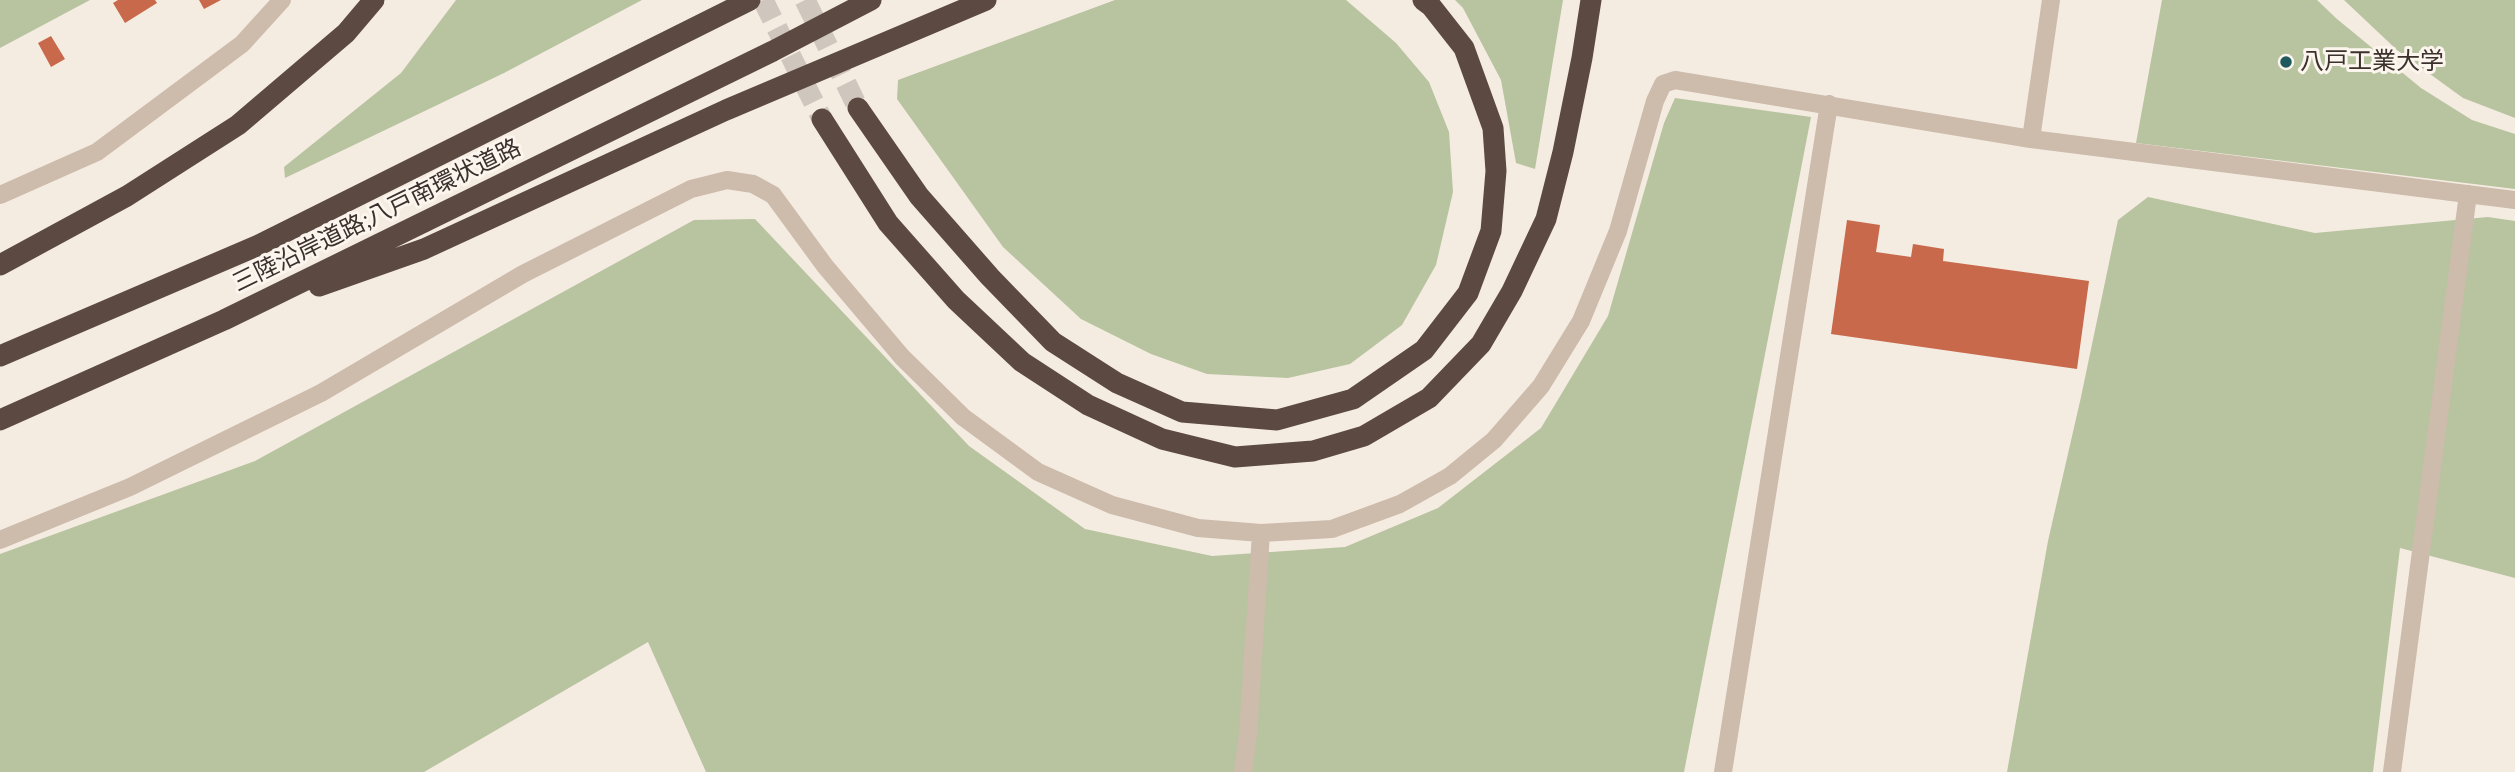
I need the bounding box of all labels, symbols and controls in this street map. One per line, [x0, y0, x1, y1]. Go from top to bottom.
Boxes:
place label: 八戸工業大学 [2300, 48, 2444, 76]
marker: 八戸工業大学 [2278, 54, 2294, 70]
street label: 三陸沿岸道路;八戸南環状道路 [228, 134, 526, 298]

